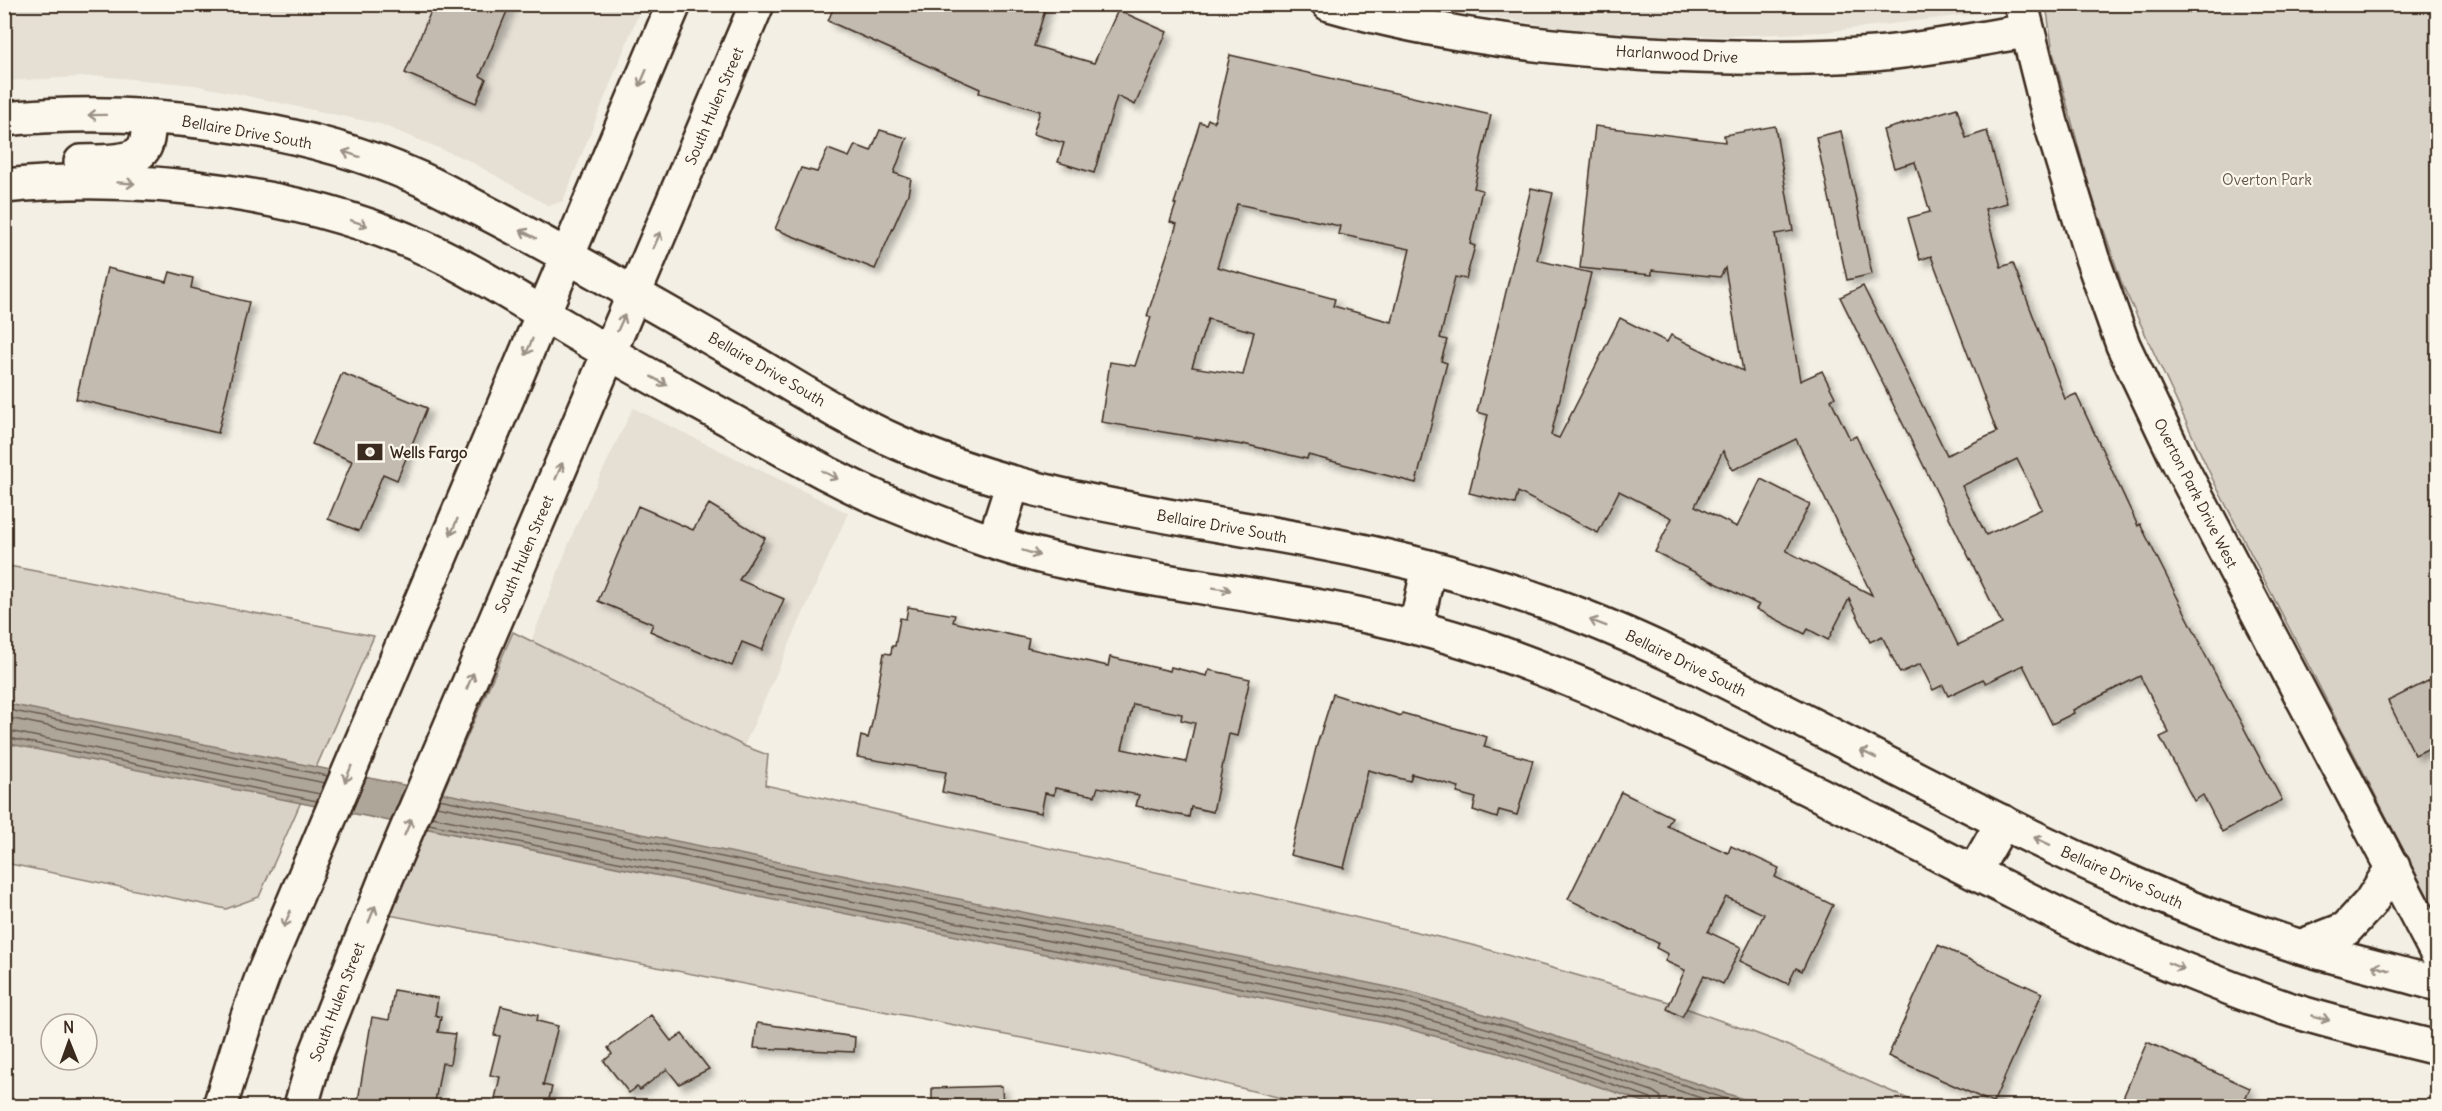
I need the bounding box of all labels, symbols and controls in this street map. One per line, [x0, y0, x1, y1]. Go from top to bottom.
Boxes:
street label: Harlanwood Drive [1615, 41, 1739, 67]
street label: South Hulen Street [681, 44, 747, 168]
one-way arrow [637, 69, 648, 87]
one-way arrow [87, 109, 107, 121]
street label: Bellaire Drive South [180, 111, 314, 153]
one-way arrow [342, 148, 361, 159]
park label: Overton Park [2222, 170, 2312, 189]
one-way arrow [115, 178, 135, 189]
one-way arrow [349, 218, 368, 229]
one-way arrow [520, 228, 537, 240]
one-way arrow [652, 231, 664, 249]
one-way arrow [616, 314, 627, 332]
street label: Bellaire Drive South [705, 328, 829, 410]
one-way arrow [523, 338, 534, 356]
one-way arrow [650, 375, 667, 387]
street label: Overton Park Drive West [2150, 415, 2242, 571]
bank icon: Wells Fargo [355, 437, 385, 467]
place label: Wells Fargo [390, 443, 468, 463]
one-way arrow [554, 463, 565, 481]
one-way arrow [821, 469, 838, 481]
street label: South Hulen Street [491, 492, 557, 616]
street label: Bellaire Drive South [1155, 505, 1289, 547]
one-way arrow [448, 517, 459, 535]
one-way arrow [1021, 548, 1040, 559]
one-way arrow [1212, 584, 1232, 595]
one-way arrow [1589, 616, 1608, 627]
street label: Bellaire Drive South [1622, 625, 1750, 701]
one-way arrow [465, 672, 476, 690]
one-way arrow [1859, 747, 1877, 759]
one-way arrow [342, 764, 353, 783]
one-way arrow [403, 819, 414, 837]
one-way arrow [2034, 835, 2052, 847]
street label: Bellaire Drive South [2058, 841, 2187, 913]
one-way arrow [367, 905, 378, 924]
one-way arrow [281, 909, 292, 928]
street label: South Hulen Street [306, 940, 368, 1064]
one-way arrow [2166, 961, 2185, 972]
one-way arrow [2372, 962, 2391, 973]
north arrow [39, 1012, 99, 1072]
one-way arrow [2311, 1013, 2330, 1024]
text: N [63, 1017, 74, 1037]

